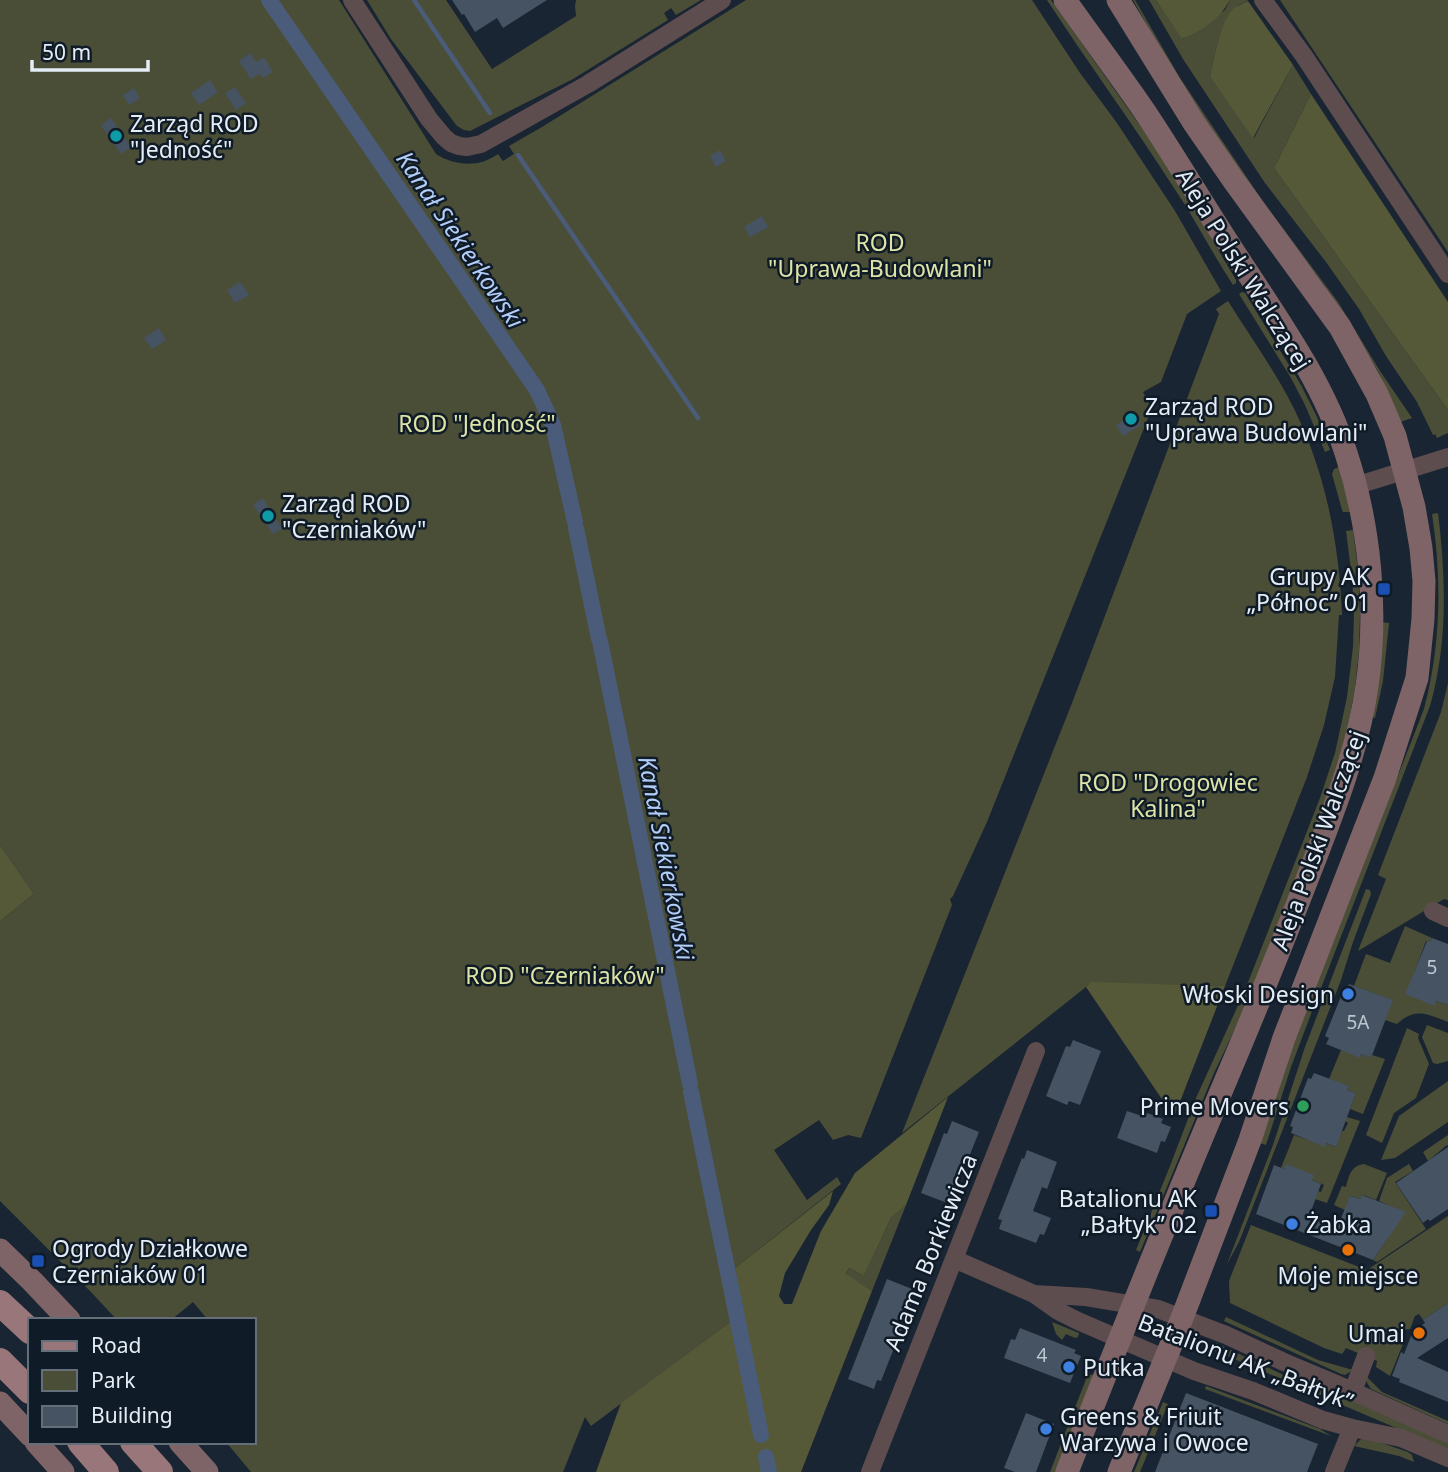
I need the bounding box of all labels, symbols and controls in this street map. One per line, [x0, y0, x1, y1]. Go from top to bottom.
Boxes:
scale bar [32, 28, 147, 72]
text: 50 m [42, 38, 91, 66]
place label: Zarząd ROD "Jedność" [130, 107, 258, 165]
marker: Zarząd ROD "Jedność" [108, 128, 124, 144]
water label: Kanał Siekierkowski [389, 144, 533, 335]
street label: Aleja Polski Walczącej [1169, 162, 1319, 376]
park label: ROD "Uprawa-Budowlani" [768, 226, 992, 284]
place label: Zarząd ROD "Uprawa Budowlani" [1145, 390, 1367, 448]
park label: ROD "Jedność" [398, 407, 556, 439]
marker: Zarząd ROD "Uprawa Budowlani" [1123, 411, 1139, 427]
place label: Zarząd ROD "Czerniaków" [282, 487, 426, 545]
marker: Zarząd ROD "Czerniaków" [260, 508, 276, 524]
place label: Grupy AK „Północ” 01 [1246, 560, 1371, 618]
marker: Grupy AK „Północ” 01 [1376, 581, 1392, 597]
street label: Aleja Polski Walczącej [1263, 726, 1373, 954]
water label: Kanał Siekierkowski [631, 753, 703, 964]
park label: ROD "Drogowiec Kalina" [1078, 766, 1258, 824]
house number: 5 [1427, 954, 1437, 980]
park label: ROD "Czerniaków" [465, 959, 665, 991]
place label: Włoski Design [1182, 978, 1334, 1010]
marker: Włoski Design [1340, 986, 1356, 1002]
house number: 5A [1346, 1009, 1370, 1035]
place label: Prime Movers [1140, 1090, 1289, 1122]
marker: Prime Movers [1295, 1098, 1311, 1114]
street label: Adama Borkiewicza [876, 1149, 984, 1355]
place label: Batalionu AK „Bałtyk” 02 [1059, 1182, 1198, 1240]
marker: Batalionu AK „Bałtyk” 02 [1203, 1203, 1219, 1219]
place label: Żabka [1306, 1208, 1371, 1240]
marker: Żabka [1284, 1216, 1300, 1232]
place label: Ogrody Działkowe Czerniaków 01 [52, 1232, 248, 1290]
marker: Moje miejsce [1340, 1242, 1356, 1258]
marker: Ogrody Działkowe Czerniaków 01 [30, 1253, 46, 1269]
place label: Moje miejsce [1277, 1259, 1419, 1291]
street label: Batalionu AK „Bałtyk” [1134, 1305, 1358, 1417]
place label: Umai [1348, 1317, 1405, 1349]
legend [28, 1318, 256, 1444]
marker: Umai [1411, 1325, 1427, 1341]
text: Road [91, 1331, 141, 1359]
house number: 4 [1037, 1342, 1048, 1368]
place label: Putka [1083, 1351, 1145, 1383]
marker: Putka [1061, 1359, 1077, 1375]
text: Park [91, 1366, 136, 1394]
place label: Greens & Friuit Warzywa i Owoce [1060, 1400, 1249, 1458]
text: Building [91, 1401, 173, 1429]
marker: Greens & Friuit Warzywa i Owoce [1038, 1421, 1054, 1437]

